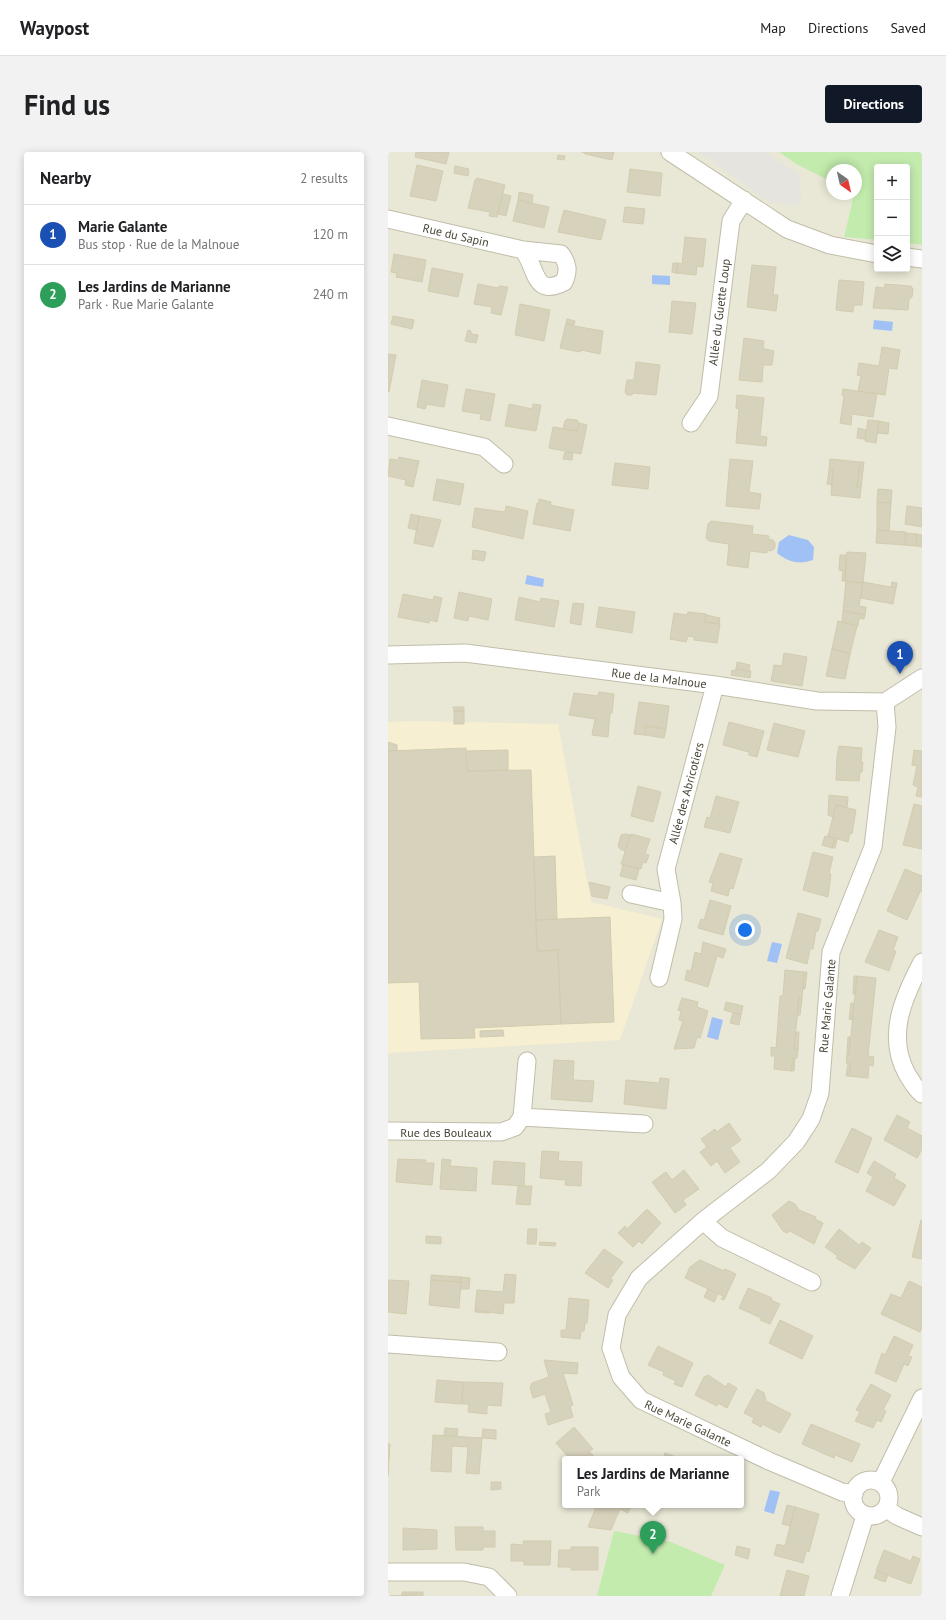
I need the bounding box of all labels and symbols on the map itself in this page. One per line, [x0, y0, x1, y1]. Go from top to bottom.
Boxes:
north arrow [826, 164, 862, 200]
street label: Rue du Sapin [421, 220, 491, 250]
street label: Allée du Guette Loup [705, 258, 733, 366]
pin: 1 [887, 641, 913, 674]
street label: Rue de la Malnoue [611, 665, 707, 691]
street label: Allée des Abricotiers [665, 741, 707, 845]
your location [735, 920, 755, 940]
street label: Rue Marie Galante [815, 958, 839, 1054]
street label: Rue des Bouleaux [400, 1125, 492, 1140]
street label: Rue Marie Galante [642, 1396, 734, 1450]
pin: 2 [640, 1521, 666, 1554]

